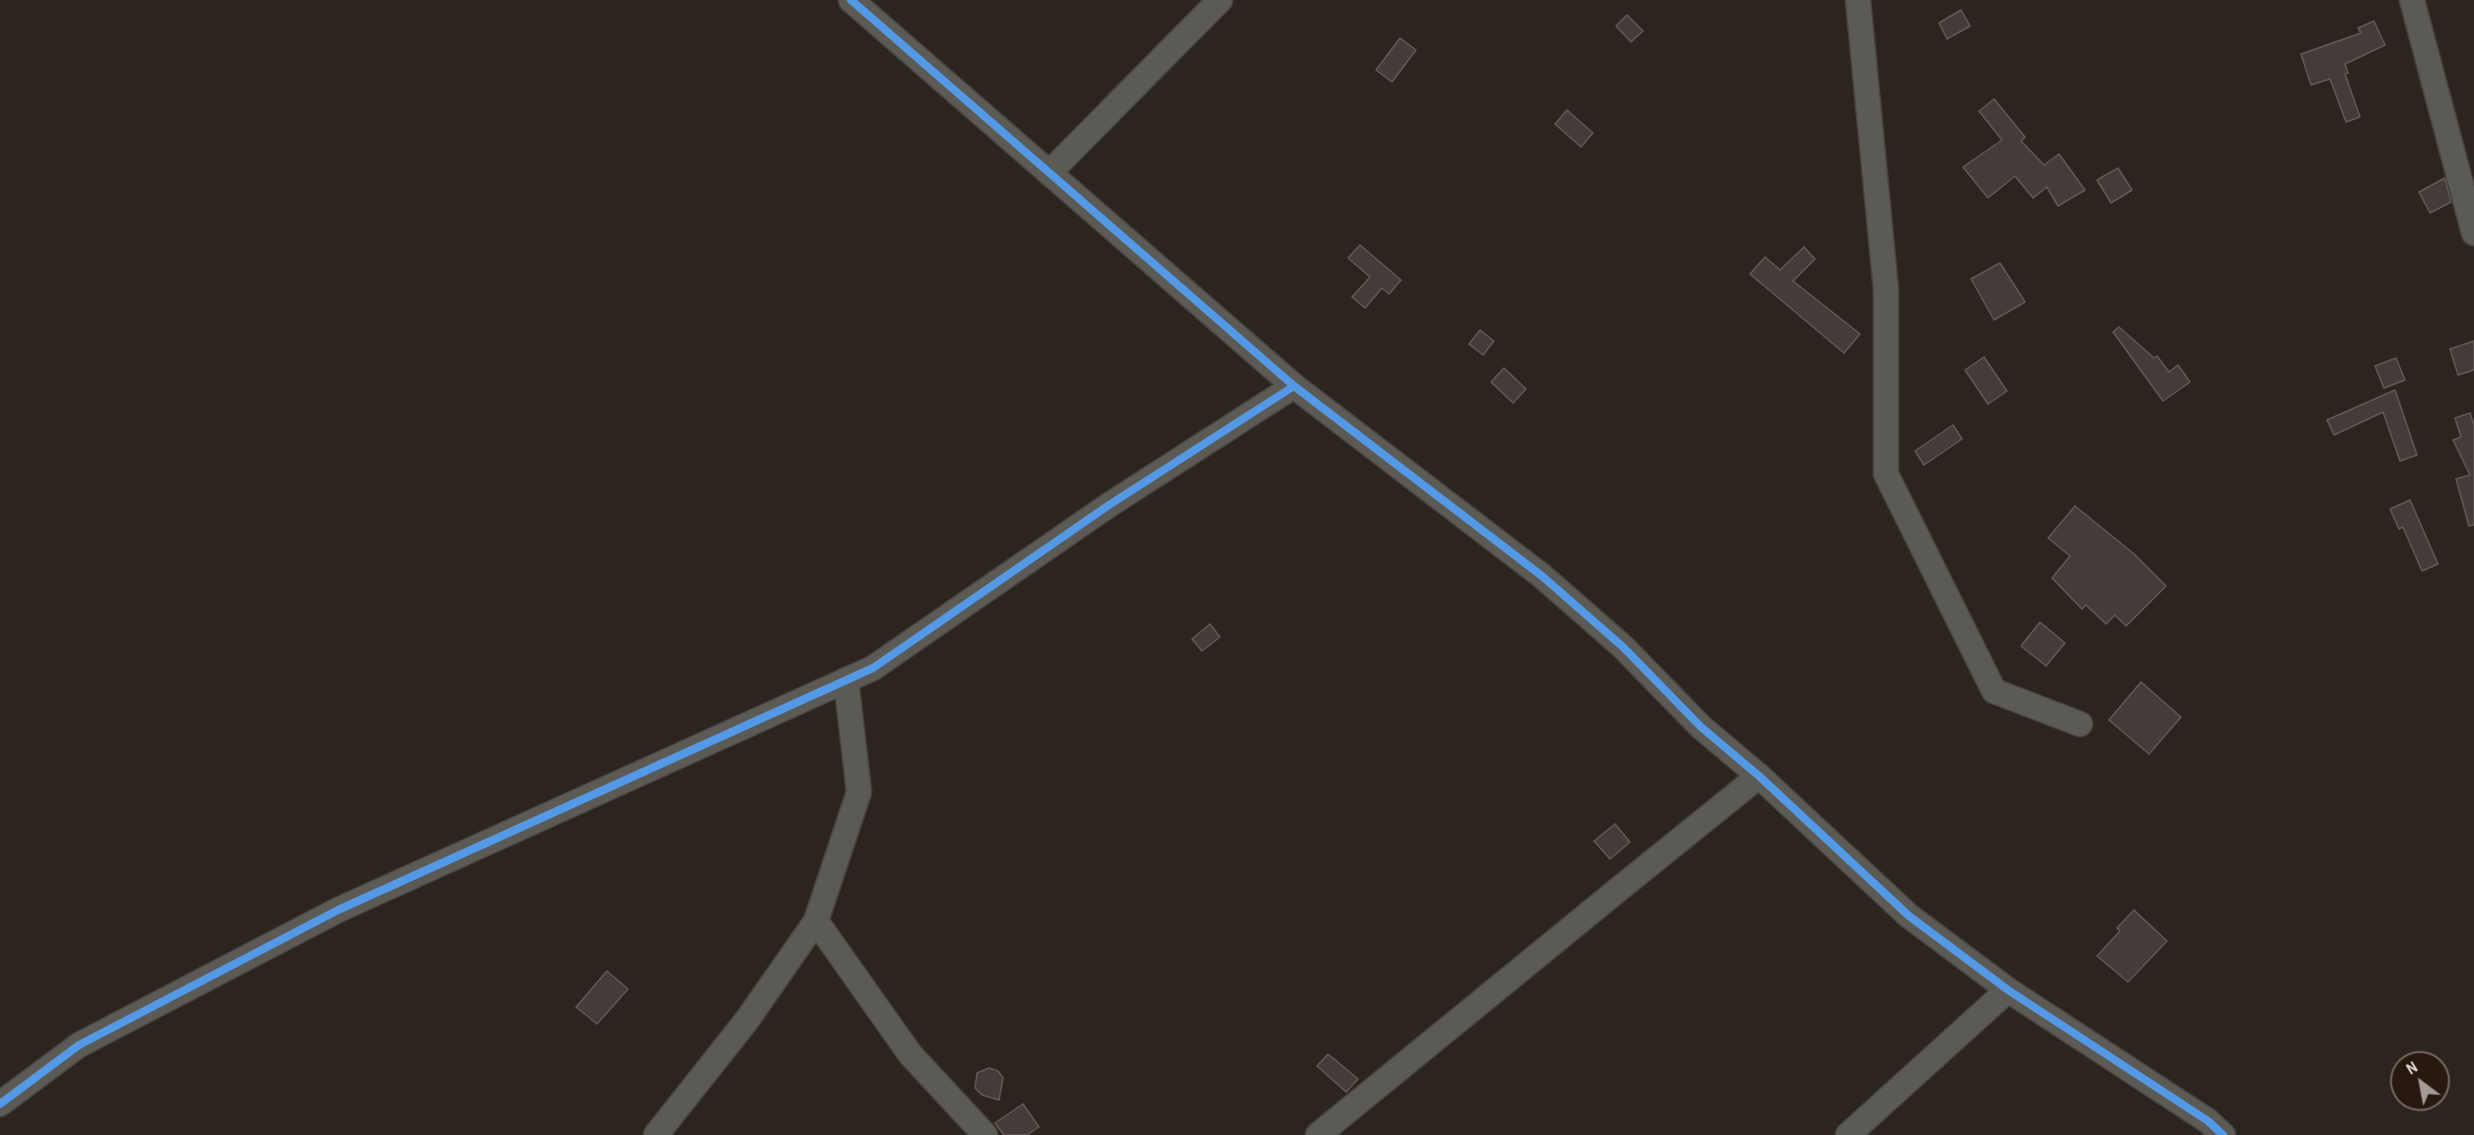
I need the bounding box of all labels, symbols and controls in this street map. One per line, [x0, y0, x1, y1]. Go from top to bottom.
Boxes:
north arrow [2390, 1051, 2450, 1111]
text: N [2402, 1056, 2421, 1079]

